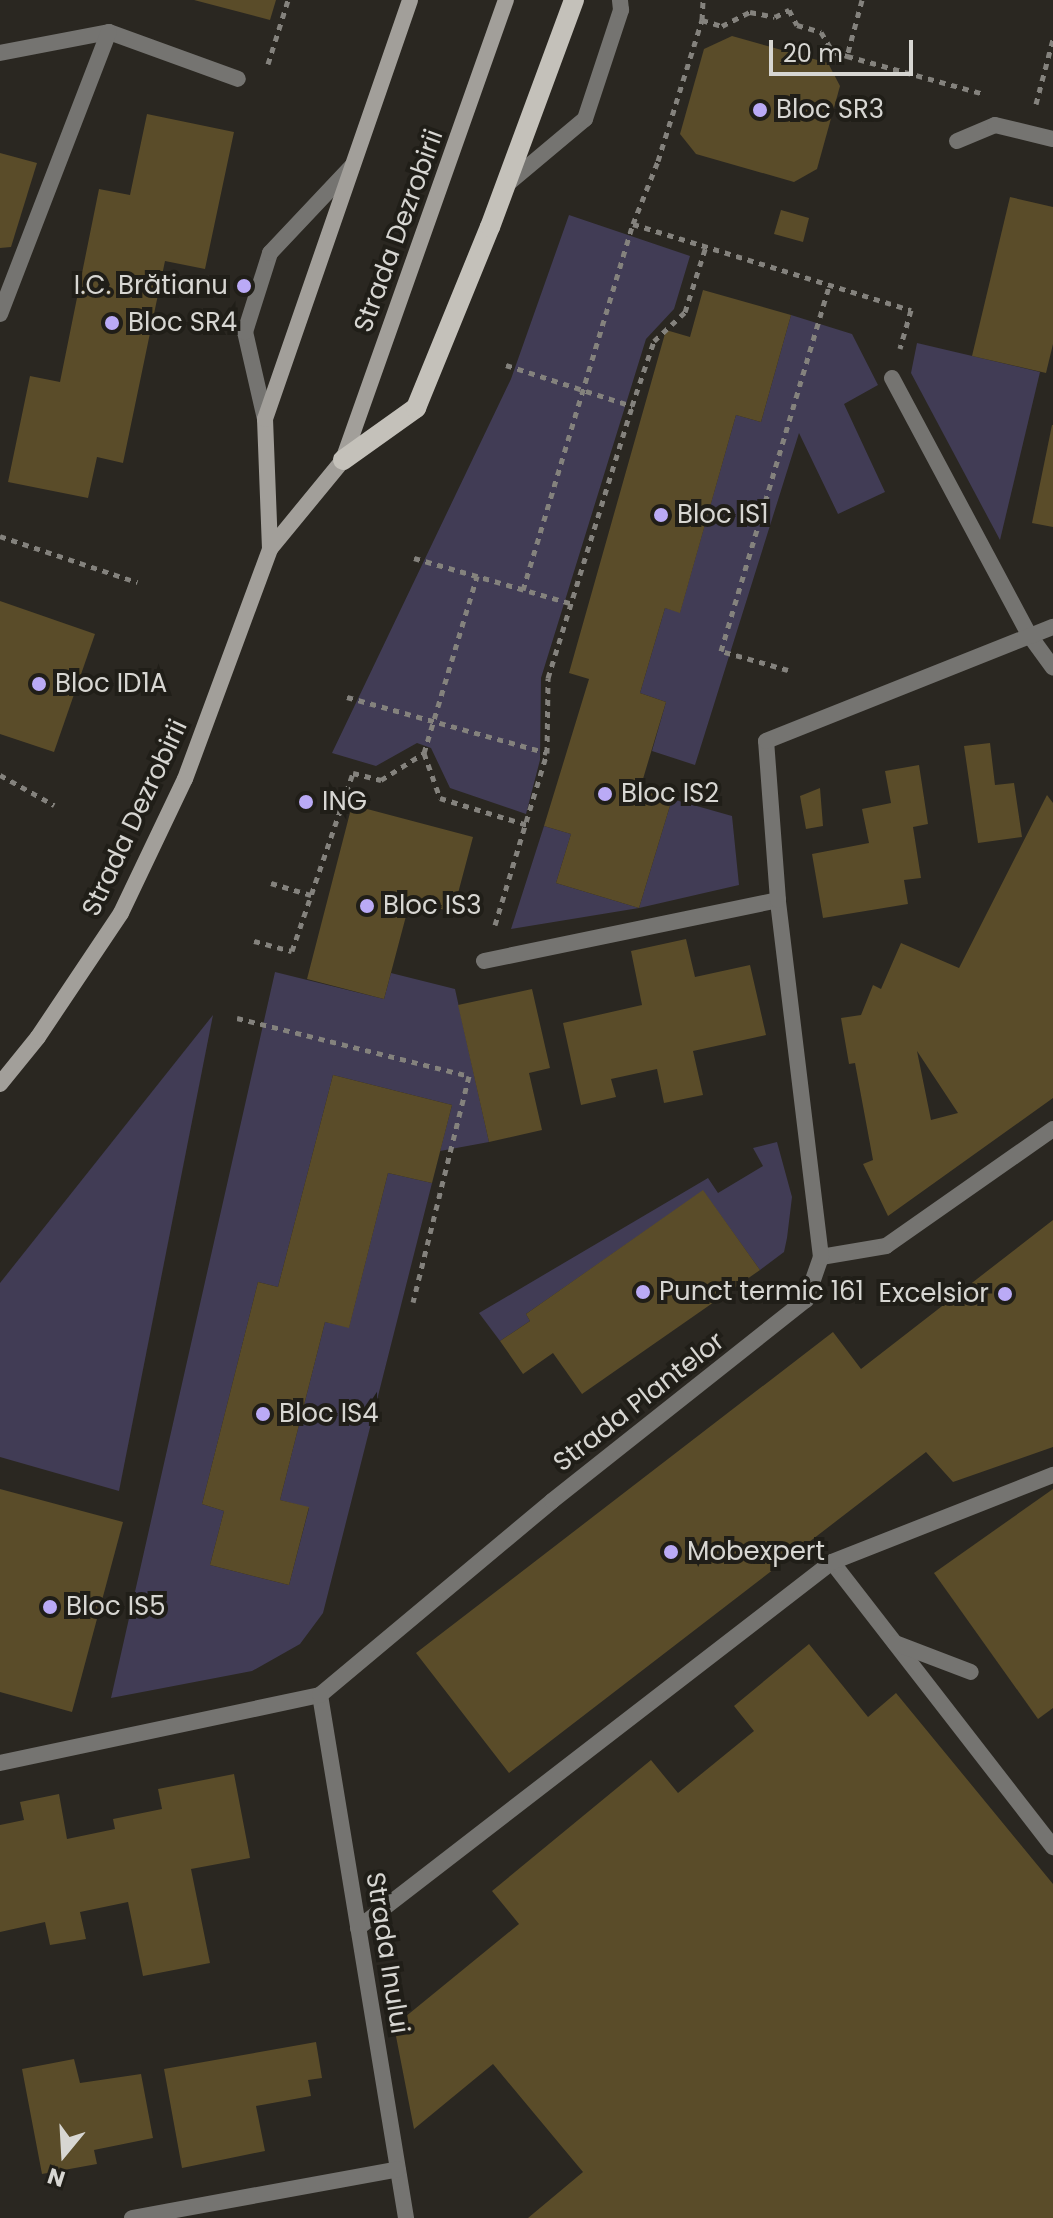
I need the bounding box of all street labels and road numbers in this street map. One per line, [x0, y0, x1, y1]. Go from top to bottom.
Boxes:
street label: Strada Dezrobirii [348, 125, 450, 337]
street label: Strada Dezrobirii [76, 715, 194, 921]
street label: Strada Plantelor [547, 1326, 731, 1478]
street label: Strada Inului [359, 1870, 415, 2036]

